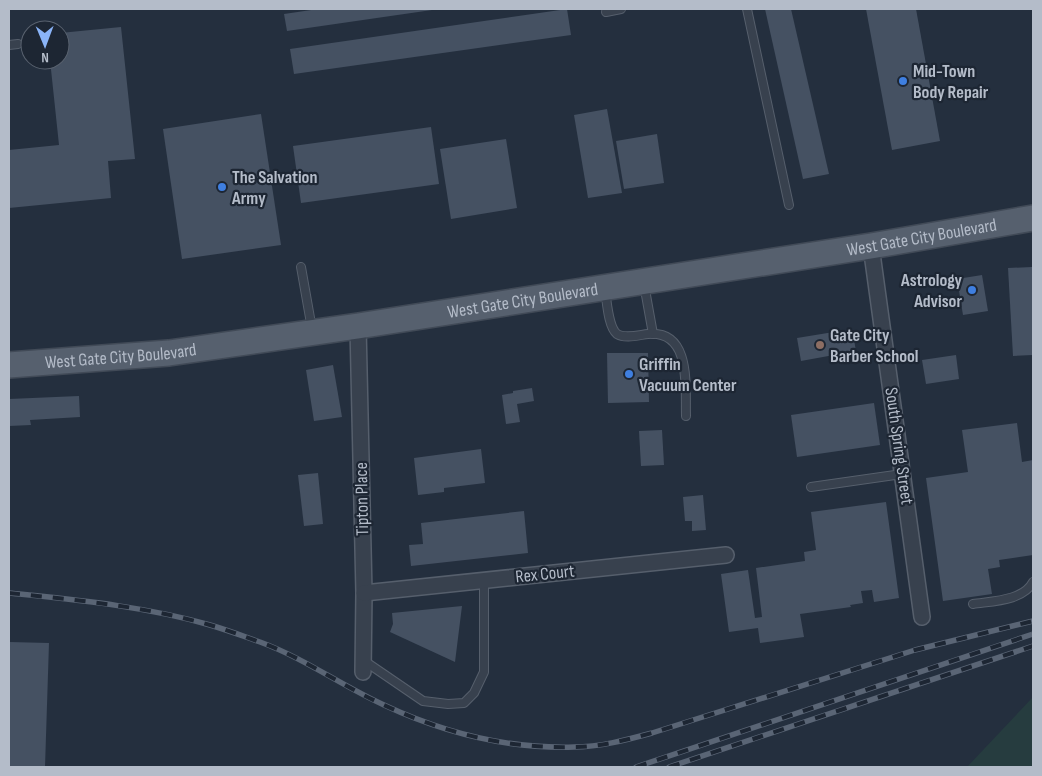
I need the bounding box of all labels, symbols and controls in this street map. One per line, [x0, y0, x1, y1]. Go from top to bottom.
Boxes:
north arrow [20, 20, 70, 70]
text: N [41, 49, 49, 66]
place label: Mid-Town Body Repair [913, 61, 989, 103]
marker: Mid-Town Body Repair [897, 75, 909, 87]
place label: The Salvation Army [231, 167, 317, 209]
marker: The Salvation Army [216, 181, 228, 193]
street label: West Gate City Boulevard [845, 214, 998, 260]
place label: Astrology Advisor [900, 270, 963, 312]
street label: West Gate City Boulevard [446, 278, 599, 322]
marker: Astrology Advisor [966, 284, 978, 296]
place label: Gate City Barber School [830, 325, 919, 367]
street label: West Gate City Boulevard [44, 339, 198, 373]
marker: Gate City Barber School [814, 339, 826, 351]
place label: Griffin Vacuum Center [639, 354, 737, 396]
marker: Griffin Vacuum Center [623, 368, 635, 380]
street label: South Spring Street [880, 386, 918, 506]
street label: Tipton Place [351, 462, 373, 536]
street label: Rex Court [514, 560, 576, 588]

